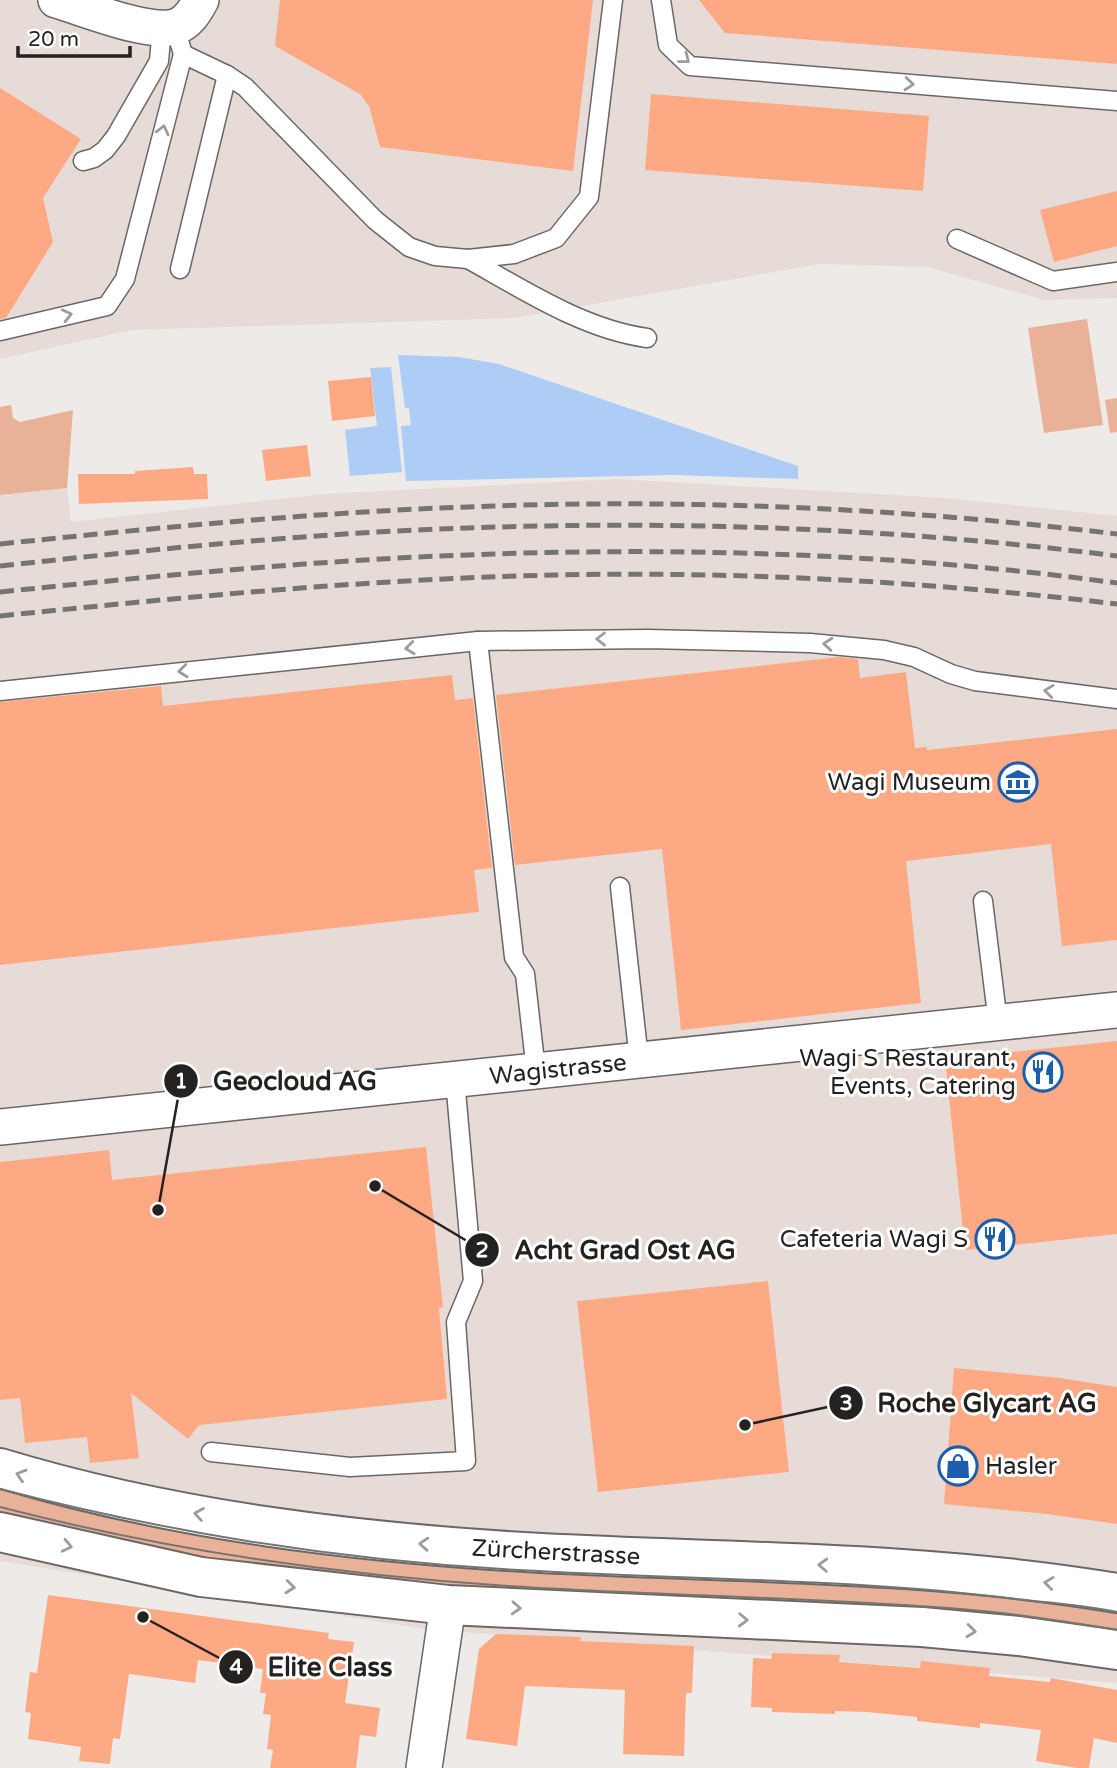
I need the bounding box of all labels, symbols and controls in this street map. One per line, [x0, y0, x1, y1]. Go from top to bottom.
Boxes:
scale bar [18, 14, 130, 58]
text: 20 m [28, 27, 79, 52]
one-way arrow [677, 51, 689, 64]
one-way arrow [903, 76, 914, 91]
one-way arrow [155, 124, 169, 136]
one-way arrow [60, 309, 72, 324]
one-way arrow [595, 631, 606, 647]
one-way arrow [823, 637, 834, 652]
one-way arrow [404, 640, 415, 655]
one-way arrow [178, 663, 189, 678]
one-way arrow [1043, 684, 1054, 699]
museum icon: Wagi Museum [997, 761, 1039, 803]
place label: Wagi Museum [828, 768, 991, 797]
place label: Wagi S Restaurant, Events, Catering [799, 1044, 1016, 1101]
street label: Wagistrasse [488, 1048, 628, 1091]
restaurant icon: Wagi S Restaurant, Events, Catering [1022, 1051, 1064, 1093]
callout: Geocloud AG [164, 1057, 391, 1104]
text: Geocloud AG [213, 1066, 377, 1097]
text: 1 [174, 1069, 188, 1094]
restaurant icon: Cafeteria Wagi S [974, 1218, 1016, 1260]
place label: Cafeteria Wagi S [780, 1225, 968, 1254]
callout: Acht Grad Ost AG [465, 1226, 749, 1273]
text: Acht Grad Ost AG [514, 1235, 736, 1266]
text: 2 [475, 1238, 489, 1263]
callout: Roche Glycart AG [828, 1379, 1111, 1426]
text: Roche Glycart AG [877, 1388, 1097, 1419]
text: 3 [839, 1391, 853, 1416]
shop icon: Hasler [937, 1445, 979, 1487]
place label: Hasler [985, 1452, 1058, 1481]
one-way arrow [15, 1468, 27, 1483]
one-way arrow [193, 1507, 205, 1522]
street label: Zürcherstrasse [471, 1534, 641, 1571]
one-way arrow [419, 1537, 430, 1552]
one-way arrow [61, 1538, 73, 1552]
one-way arrow [817, 1557, 828, 1572]
one-way arrow [1044, 1576, 1055, 1591]
one-way arrow [284, 1579, 296, 1594]
one-way arrow [511, 1601, 522, 1616]
one-way arrow [738, 1612, 749, 1627]
one-way arrow [965, 1623, 976, 1638]
callout: Elite Class [218, 1643, 406, 1690]
text: Elite Class [268, 1652, 392, 1683]
text: 4 [229, 1655, 243, 1680]

